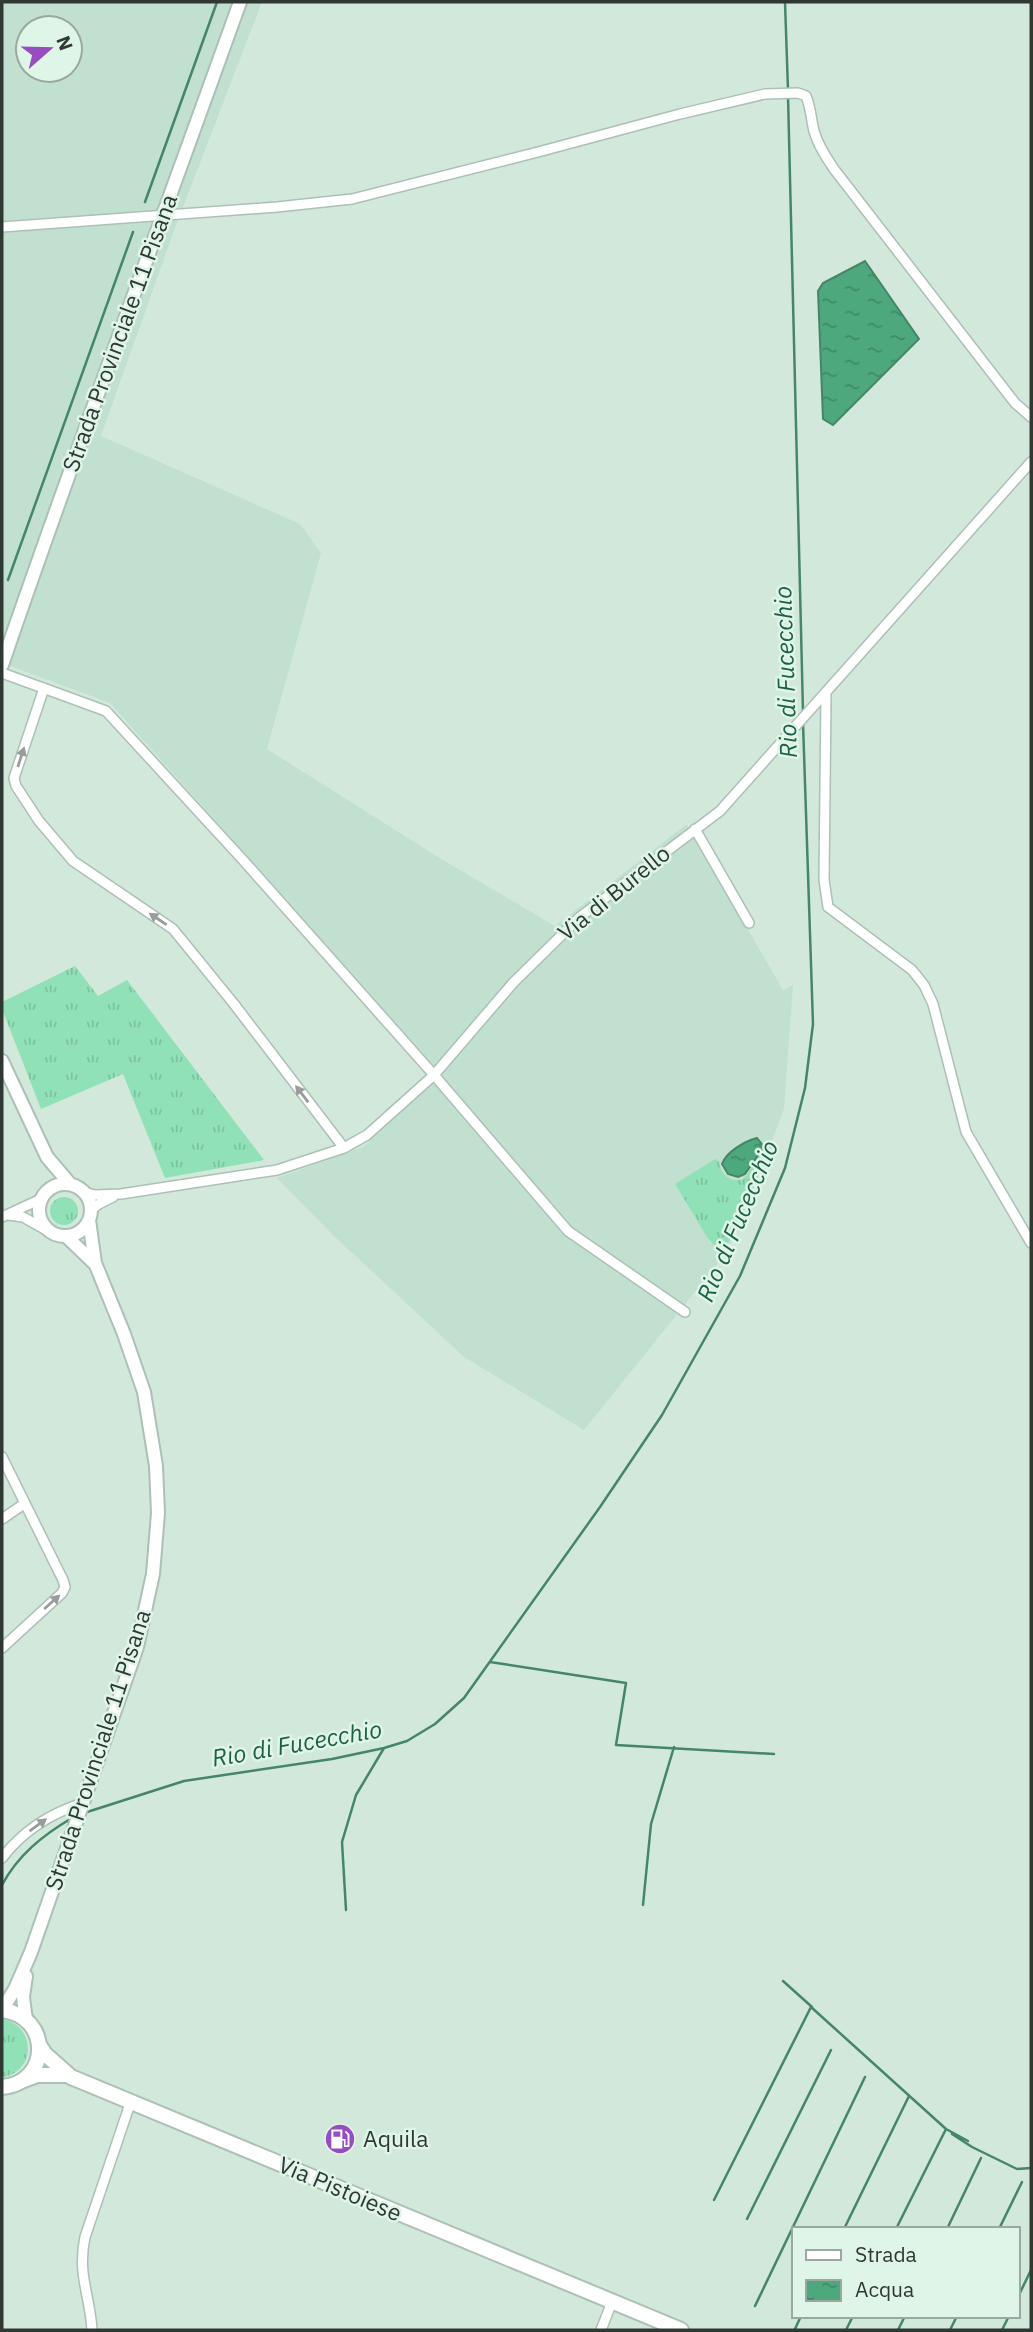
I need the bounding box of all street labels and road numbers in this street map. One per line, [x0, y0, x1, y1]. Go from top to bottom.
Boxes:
street label: Strada Provinciale 11 Pisana [55, 190, 183, 476]
street label: Via di Burello [551, 838, 676, 947]
street label: Strada Provinciale 11 Pisana [37, 1606, 157, 1894]
street label: Via Pistoiese [274, 2149, 407, 2228]

